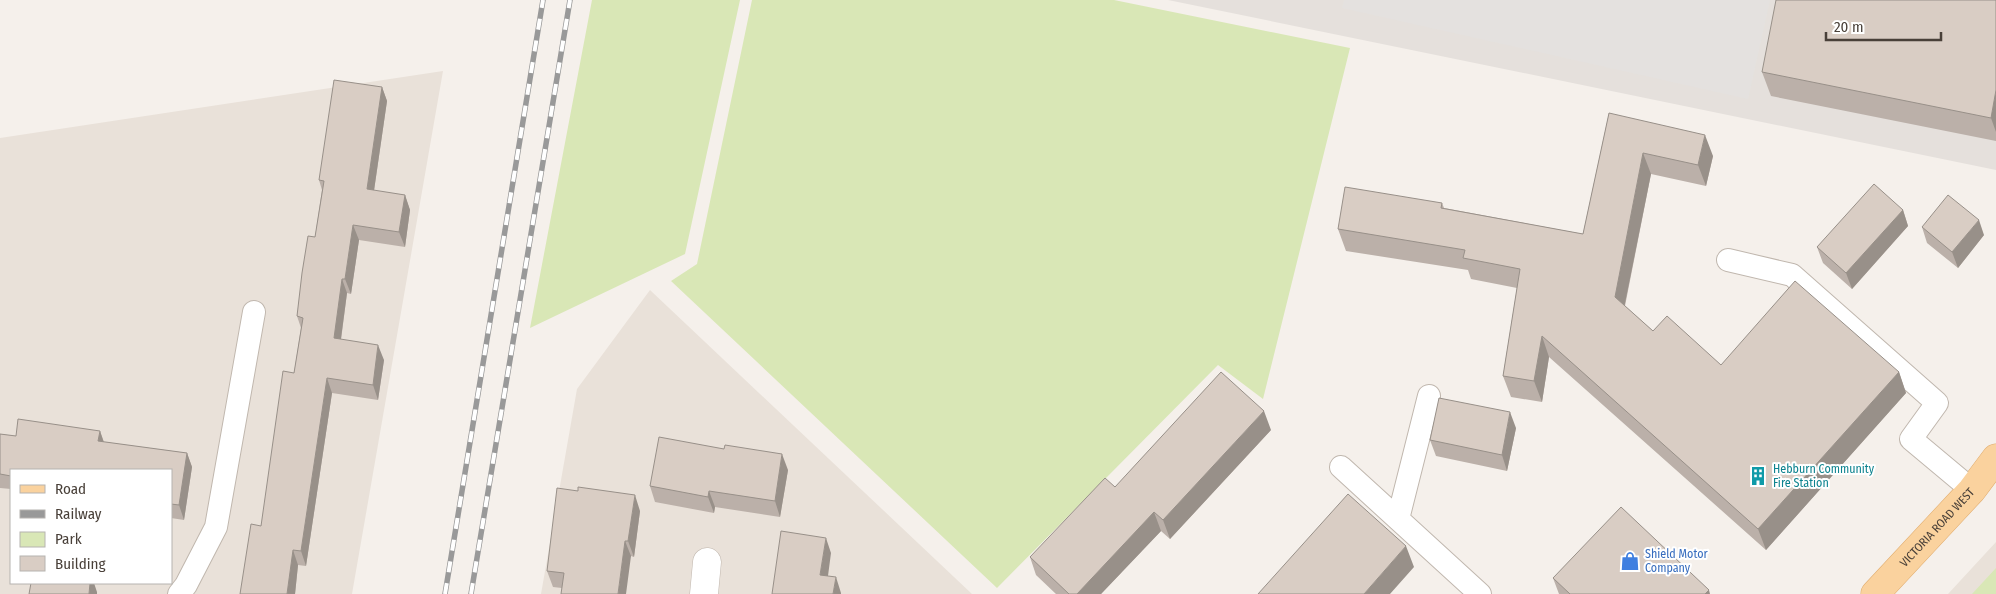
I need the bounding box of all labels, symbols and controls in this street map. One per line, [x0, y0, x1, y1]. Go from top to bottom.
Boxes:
scale bar [1826, 10, 1941, 42]
text: 20 m [1834, 18, 1864, 36]
place label: Hebburn Community Fire Station [1773, 462, 1875, 490]
building icon: Hebburn Community Fire Station [1747, 465, 1769, 487]
legend [10, 469, 172, 584]
text: Road [55, 480, 86, 498]
street label: VICTORIA ROAD WEST [1897, 485, 1977, 570]
text: Railway [55, 505, 102, 523]
text: Park [55, 530, 82, 548]
place label: Shield Motor Company [1645, 547, 1708, 575]
shop icon: Shield Motor Company [1619, 550, 1641, 572]
text: Building [55, 555, 106, 573]

